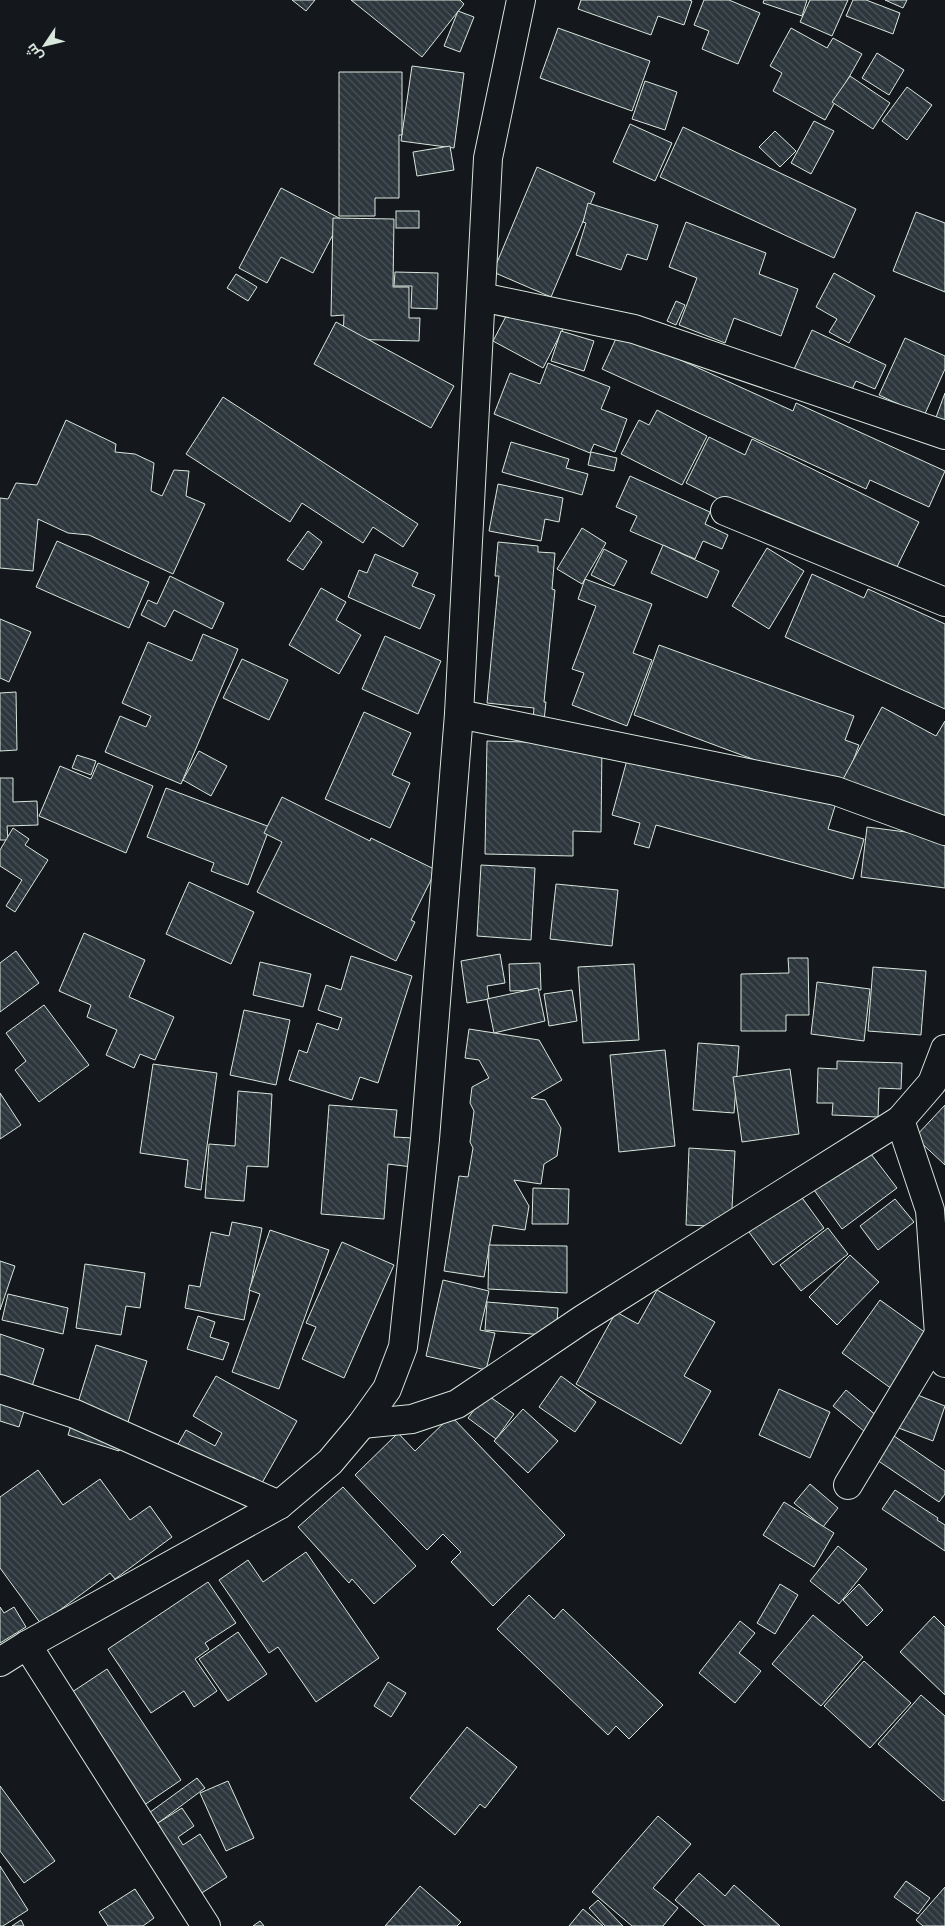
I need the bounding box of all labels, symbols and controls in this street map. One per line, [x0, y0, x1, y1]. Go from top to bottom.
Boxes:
north arrow [20, 20, 70, 70]
text: ش [22, 40, 47, 65]

